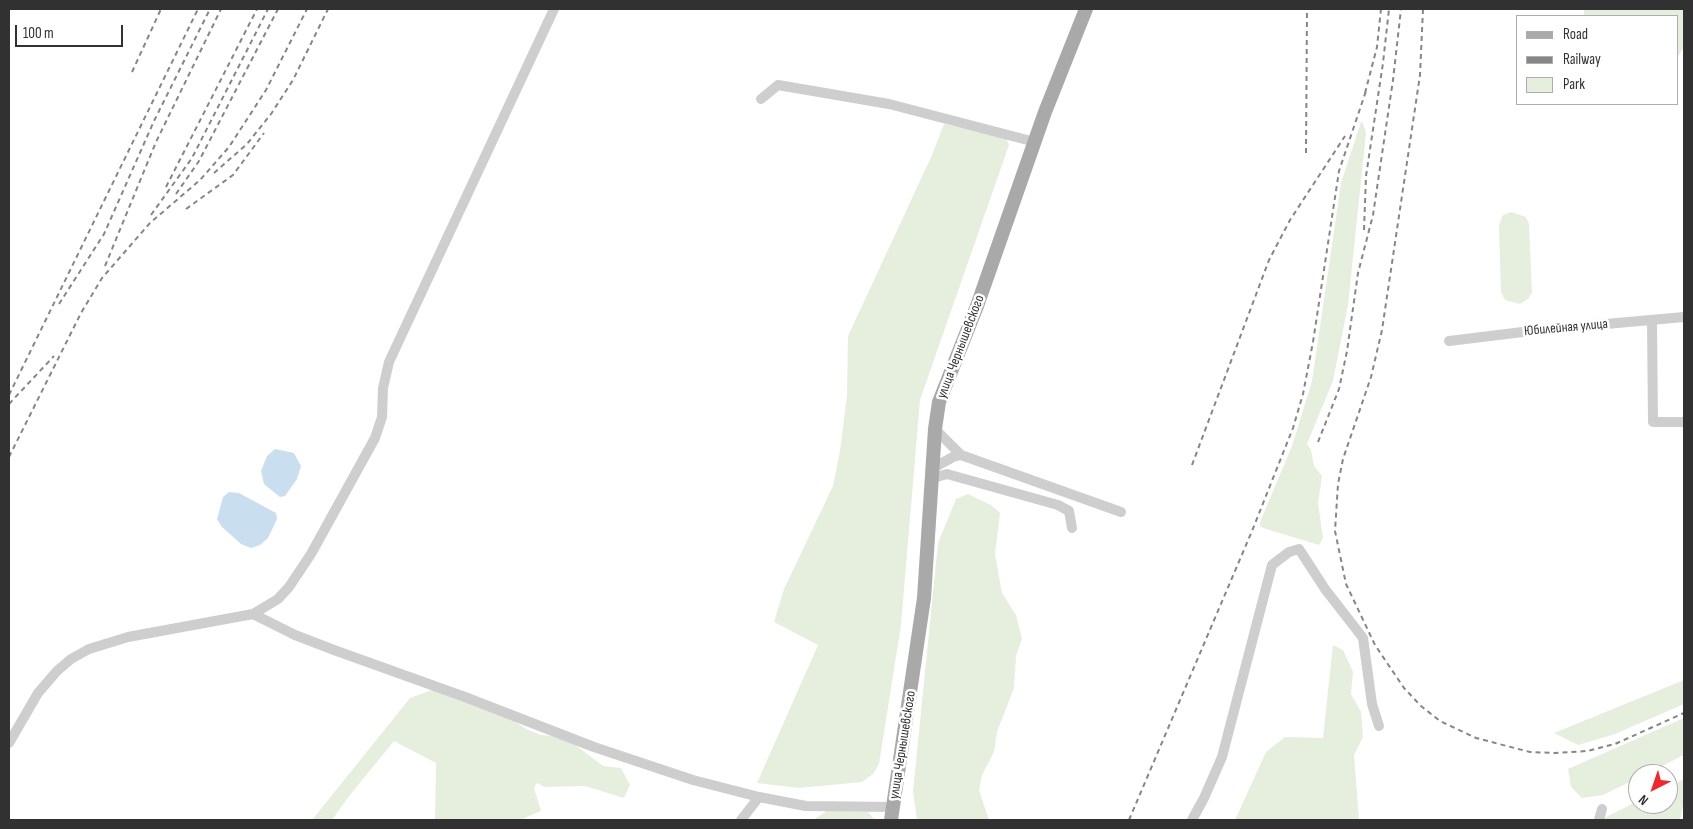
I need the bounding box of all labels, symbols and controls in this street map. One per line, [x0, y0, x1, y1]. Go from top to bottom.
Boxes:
scale bar [18, 15, 125, 47]
legend [1516, 15, 1678, 105]
text: 100 m [23, 24, 54, 43]
text: Road [1563, 25, 1588, 44]
text: Railway [1563, 50, 1601, 69]
text: Park [1563, 75, 1585, 94]
street label: улица Чернышевского [934, 293, 988, 401]
street label: Юбилейная улица [1524, 316, 1608, 340]
street label: улица Чернышевского [886, 690, 920, 800]
north arrow [1628, 764, 1678, 814]
text: N [1635, 791, 1652, 809]

